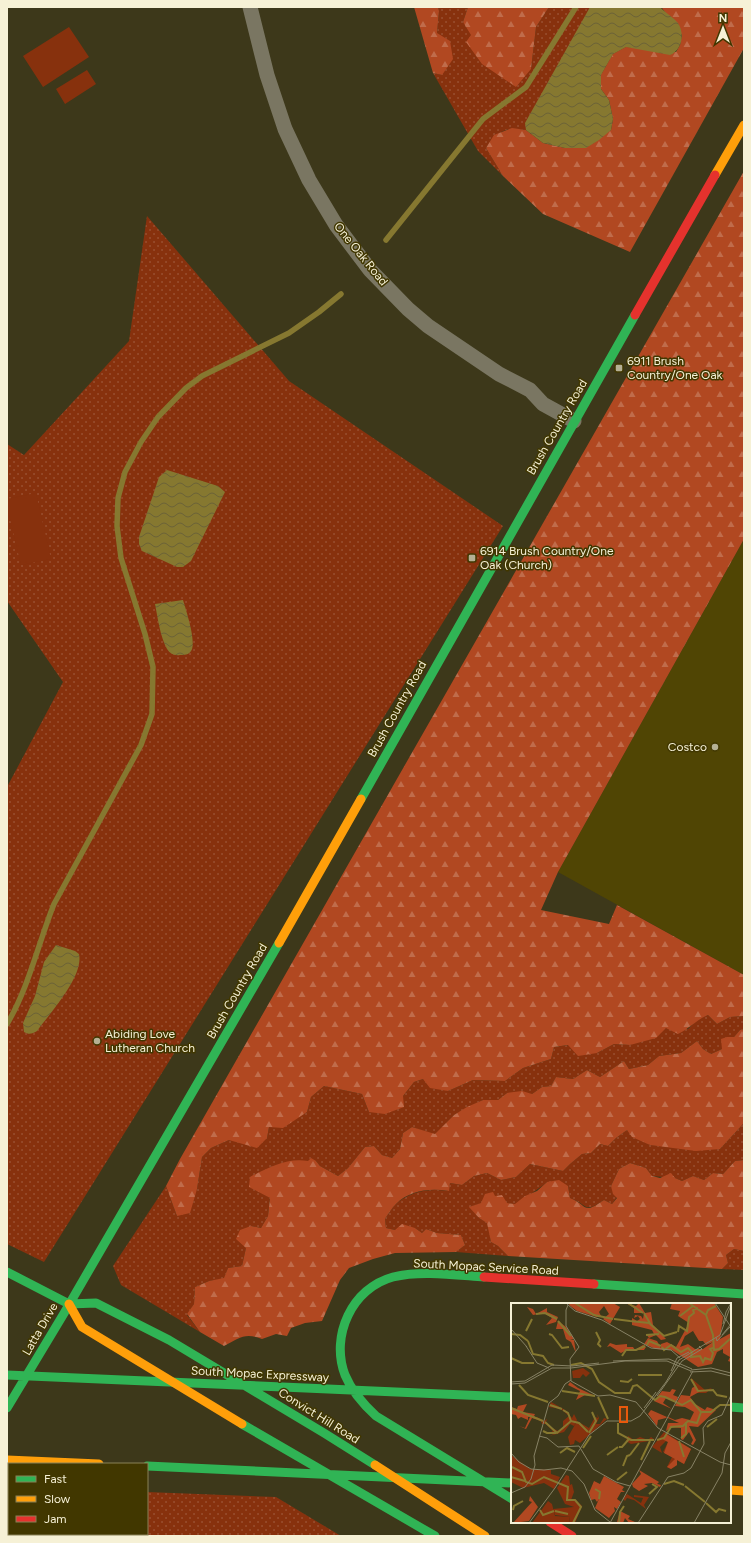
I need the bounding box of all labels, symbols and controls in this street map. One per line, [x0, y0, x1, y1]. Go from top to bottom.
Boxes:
north arrow [703, 8, 743, 48]
text: N [719, 12, 727, 25]
street label: One Oak Road [331, 220, 391, 288]
place label: 6911 Brush Country/One Oak [627, 354, 723, 382]
marker: 6911 Brush Country/One Oak [614, 363, 624, 373]
street label: Brush Country Road [524, 377, 590, 477]
place label: 6914 Brush Country/One Oak (Church) [480, 544, 614, 572]
marker: 6914 Brush Country/One Oak (Church) [467, 553, 477, 563]
street label: Brush Country Road [365, 658, 429, 760]
place label: Costco [668, 740, 707, 754]
marker: Costco [710, 742, 720, 752]
street label: Brush Country Road [204, 941, 270, 1041]
place label: Abiding Love Lutheran Church [105, 1027, 195, 1055]
marker: Abiding Love Lutheran Church [92, 1036, 102, 1046]
street label: South Mopac Service Road [413, 1256, 559, 1278]
street label: Latta Drive [19, 1300, 61, 1358]
inset map [511, 1303, 731, 1523]
street label: South Mopac Expressway [191, 1363, 330, 1385]
street label: Convict Hill Road [276, 1385, 362, 1447]
legend [8, 1463, 148, 1535]
text: Fast [44, 1472, 67, 1486]
text: Slow [44, 1492, 71, 1506]
text: Jam [44, 1512, 67, 1526]

